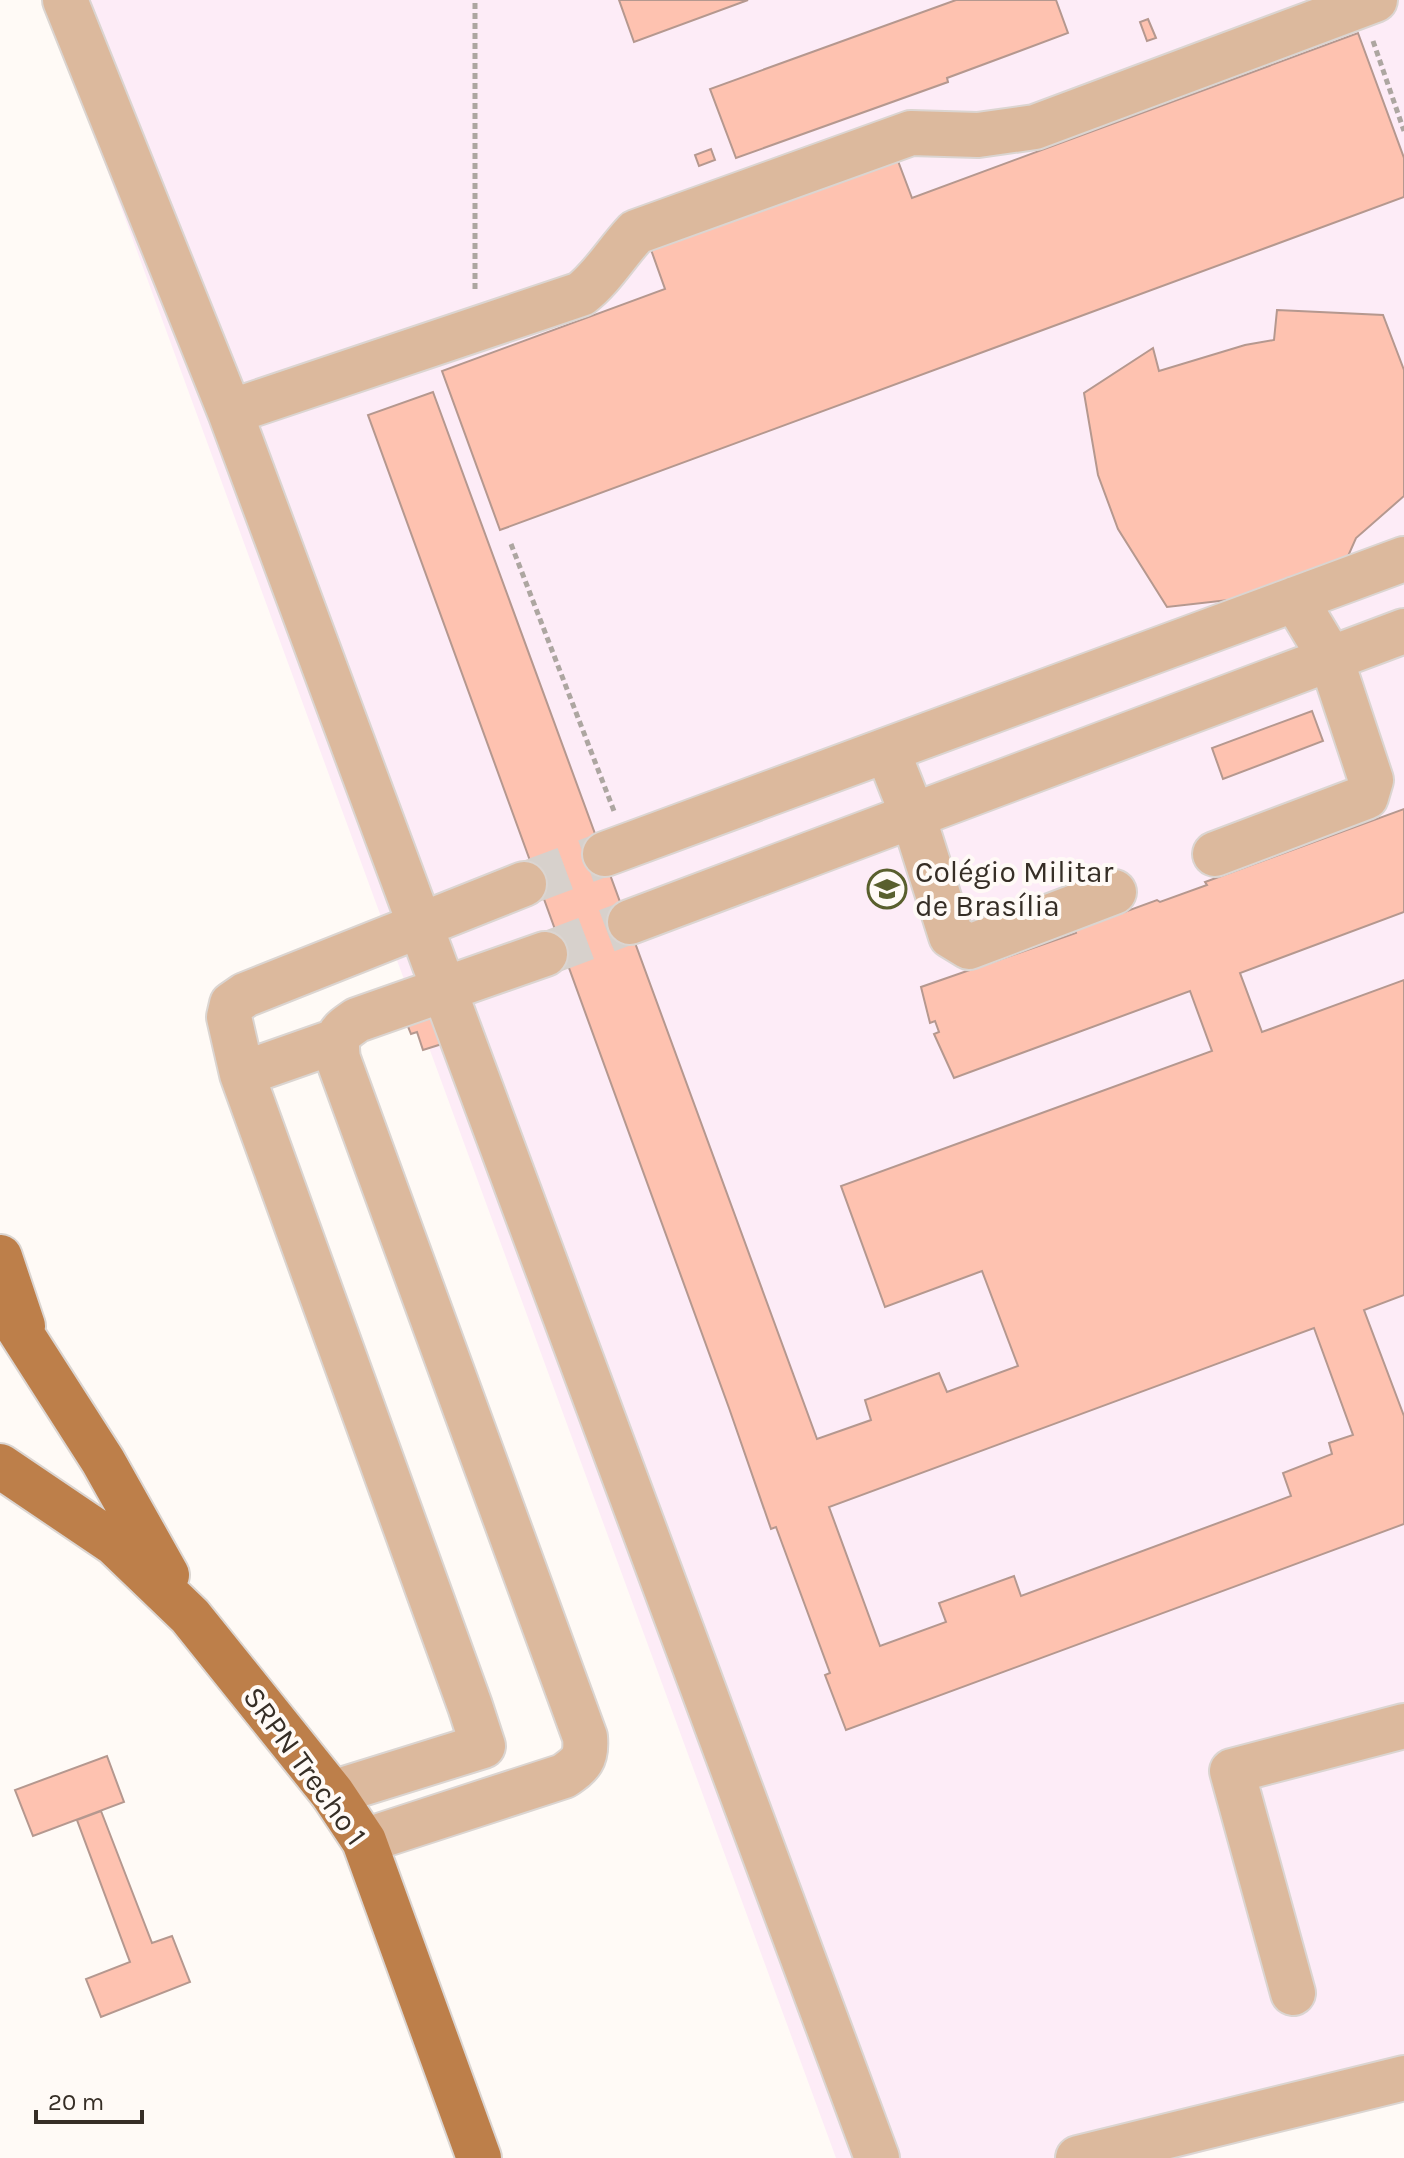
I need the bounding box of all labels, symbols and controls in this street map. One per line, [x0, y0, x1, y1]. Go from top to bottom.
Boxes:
place label: Colégio Militar de Brasília [915, 854, 1113, 924]
school or university icon: Colégio Militar de Brasília [866, 868, 908, 910]
street label: SRPN Trecho 1 [236, 1680, 374, 1852]
scale bar [36, 2074, 142, 2124]
text: 20 m [48, 2088, 104, 2116]

